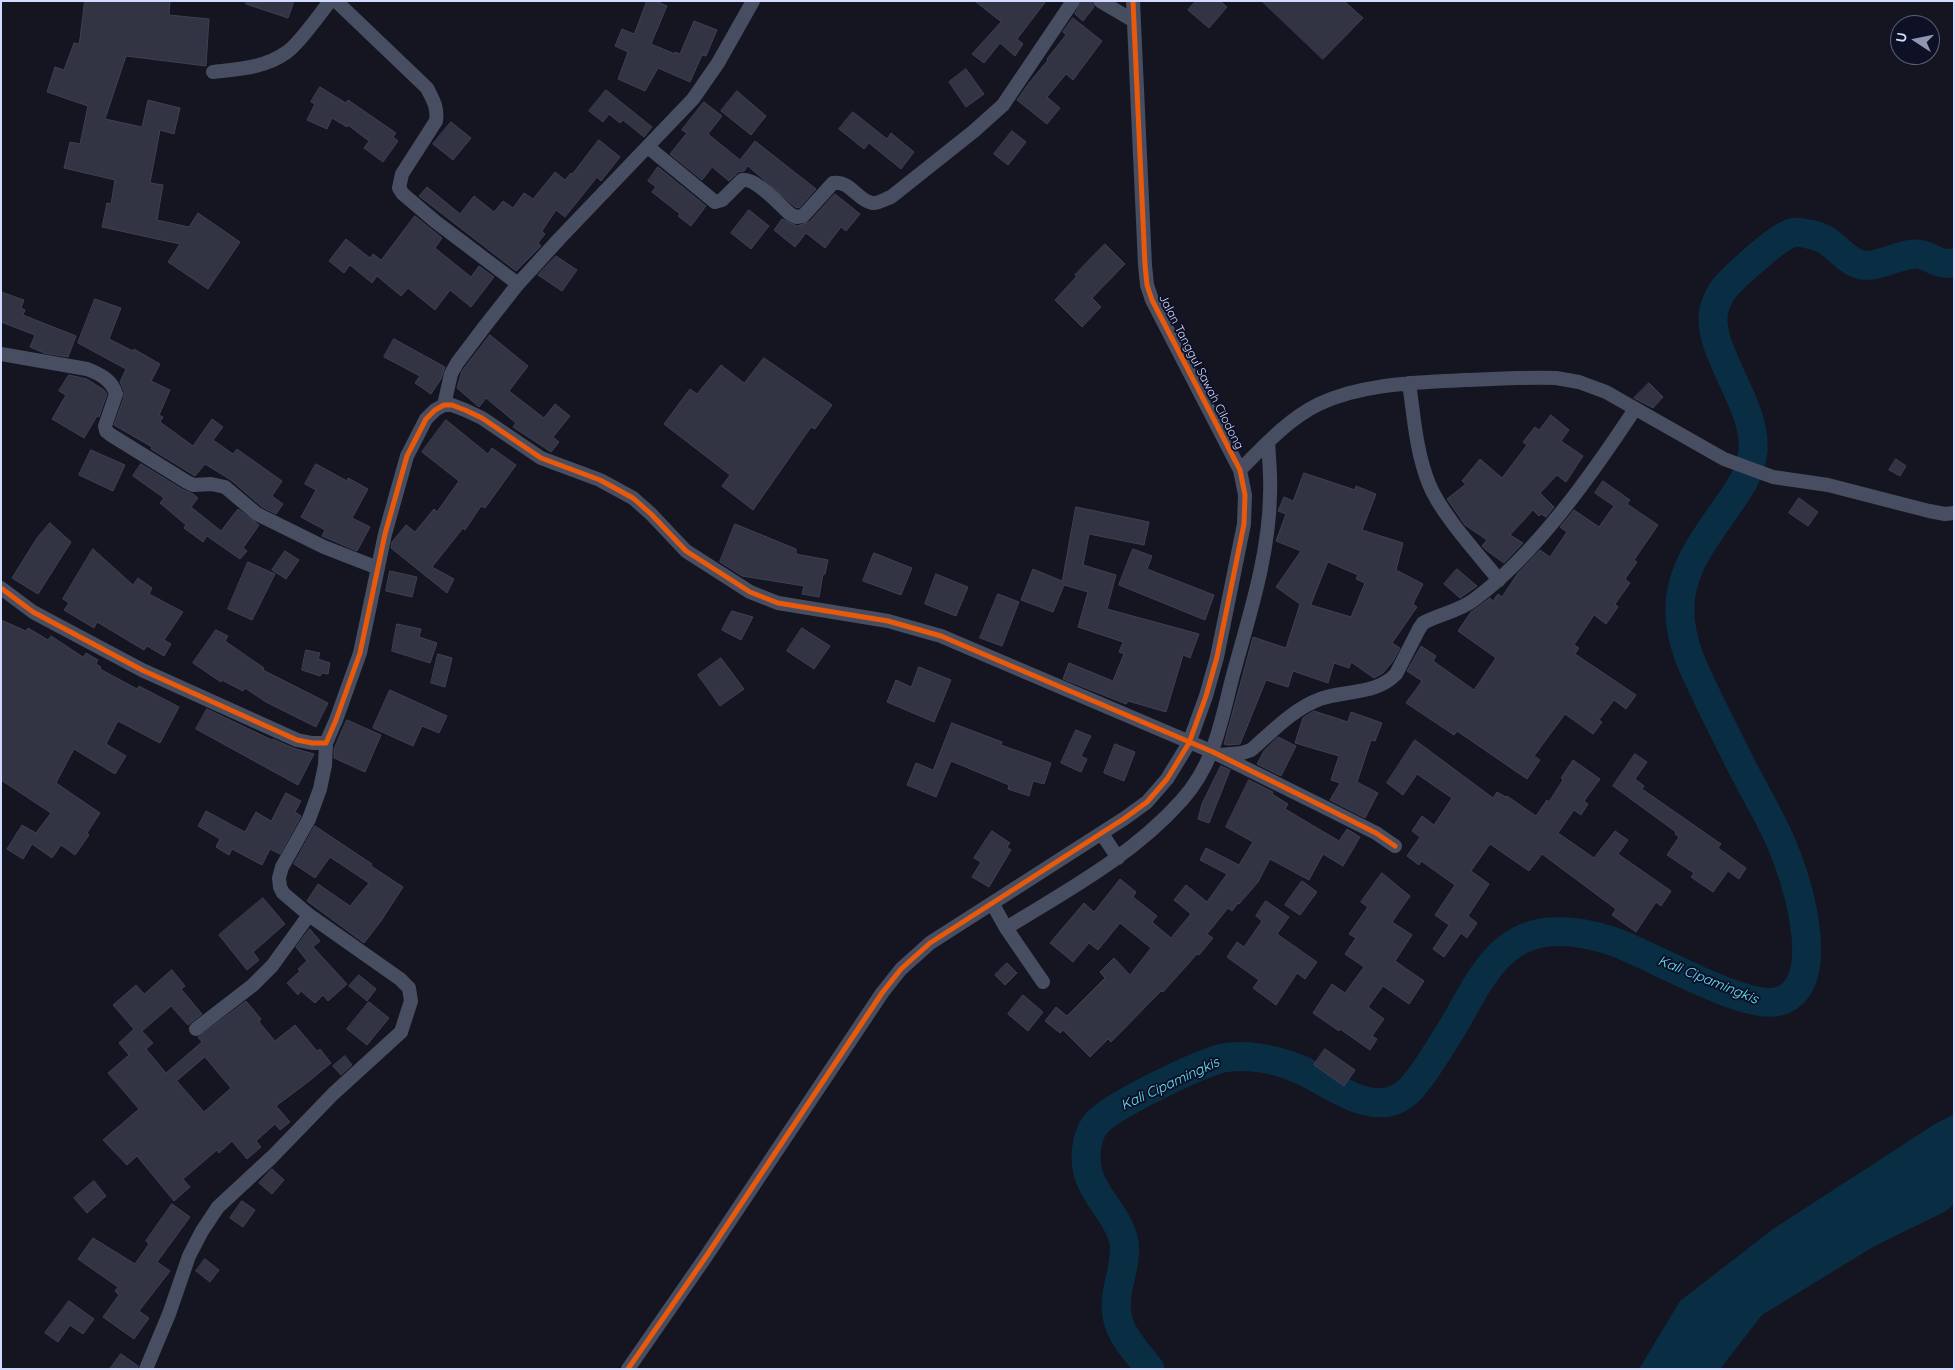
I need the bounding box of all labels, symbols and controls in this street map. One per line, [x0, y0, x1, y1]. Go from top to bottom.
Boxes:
north arrow [1890, 15, 1940, 65]
text: U [1891, 31, 1911, 44]
street label: Jalan Tanggul Sawah Cilodong [1156, 292, 1246, 452]
water label: Kali Cipamingkis [1655, 952, 1761, 1008]
water label: Kali Cipamingkis [1118, 1054, 1222, 1114]

